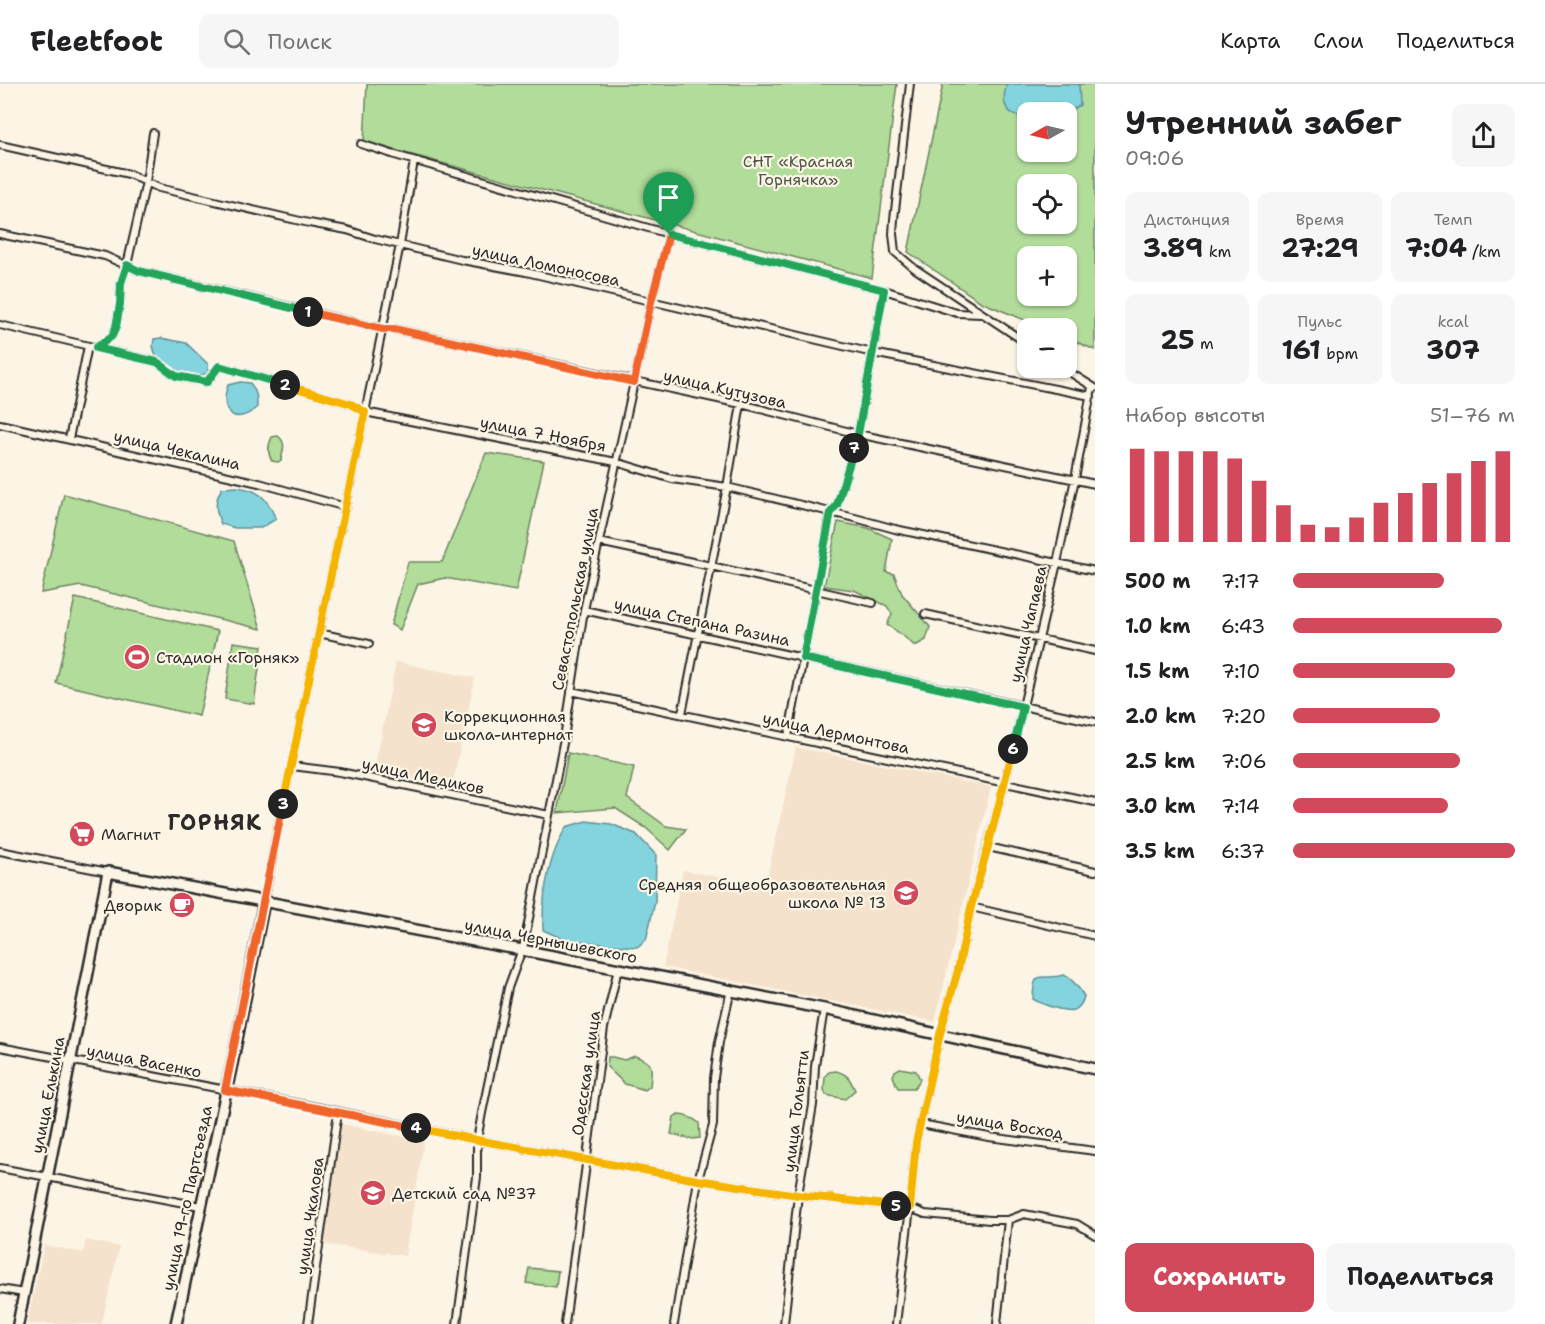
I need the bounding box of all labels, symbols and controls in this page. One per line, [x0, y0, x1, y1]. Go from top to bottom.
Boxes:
search box [199, 14, 619, 68]
text: Fleetfoot [30, 22, 163, 60]
icon: search [220, 25, 253, 58]
text: Поиск [268, 27, 332, 56]
text: Карта [1220, 27, 1280, 55]
text: Слои [1313, 27, 1364, 55]
text: Поделиться [1397, 27, 1515, 55]
text: Утренний забег [1125, 100, 1402, 145]
north arrow [1017, 102, 1077, 162]
map controls [1017, 102, 1077, 378]
button: share [1452, 104, 1515, 167]
text: 09:06 [1125, 145, 1184, 171]
park label: СНТ «Красная Горнячка» [743, 151, 853, 190]
pin [643, 172, 694, 234]
button: locate [1017, 174, 1077, 234]
icon: arrive [652, 181, 685, 214]
text: Дистанция [1144, 209, 1230, 230]
text: Время [1296, 209, 1344, 230]
text: Темп [1434, 209, 1472, 230]
text: 3.89 [1143, 230, 1203, 265]
text: 27:29 [1281, 230, 1359, 265]
text: 7:04 [1405, 230, 1467, 265]
street label: улица Ломоносова [470, 239, 622, 291]
text: km [1203, 241, 1231, 262]
text: /km [1467, 241, 1501, 262]
button: + [1017, 246, 1077, 306]
pin: 1 [293, 297, 323, 327]
text: 1 [304, 301, 312, 322]
text: Пульс [1298, 311, 1342, 332]
text: kcal [1437, 311, 1469, 332]
button: − [1017, 318, 1077, 378]
text: 25 [1160, 322, 1195, 357]
text: 161 [1282, 332, 1321, 367]
text: 307 [1426, 332, 1480, 367]
text: m [1195, 333, 1214, 354]
text: bpm [1321, 343, 1358, 364]
street label: улица Кутузова [661, 365, 789, 413]
pin: 2 [270, 370, 300, 400]
text: 2 [279, 374, 291, 395]
text: Набор высоты [1125, 402, 1265, 428]
text: 51–76 m [1430, 402, 1515, 428]
street label: улица 7 Ноября [478, 411, 608, 457]
street label: улица Чекалина [112, 425, 242, 475]
pin: 7 [839, 433, 869, 463]
text: 7 [848, 437, 860, 458]
street label: Севастопольская улица [547, 506, 603, 692]
street label: улица Чапаева [1004, 563, 1052, 685]
text: 500 m [1125, 568, 1191, 594]
text: 7:17 [1221, 568, 1260, 594]
street label: улица Степана Разина [612, 593, 792, 651]
text: 1.0 km [1125, 613, 1190, 639]
text: 6:43 [1221, 613, 1265, 639]
sports icon: Стадион «Горняк» [122, 642, 152, 672]
place label: Стадион «Горняк» [156, 647, 299, 668]
text: 1.5 km [1125, 658, 1189, 684]
text: 7:10 [1221, 658, 1260, 684]
text: 2.0 km [1125, 703, 1196, 729]
text: 7:20 [1221, 703, 1266, 729]
place label: Коррекционная школа-интернат [444, 706, 574, 745]
street label: улица Лермонтова [761, 707, 911, 759]
school or university icon: Коррекционная школа-интернат [409, 710, 439, 740]
pin: 6 [998, 734, 1028, 764]
text: 6 [1007, 738, 1019, 759]
text: 2.5 km [1125, 748, 1195, 774]
text: 7:06 [1221, 748, 1267, 774]
street label: улица Медиков [360, 753, 486, 799]
pin: 3 [268, 789, 298, 819]
text: 3 [277, 793, 289, 814]
text: 3.0 km [1125, 793, 1196, 819]
text: 7:14 [1221, 793, 1260, 819]
district label: ГОРНЯК [168, 808, 262, 837]
supermarket icon: Магнит [67, 819, 97, 849]
place label: Магнит [101, 824, 162, 845]
text: 3.5 km [1125, 838, 1195, 864]
text: 6:37 [1221, 838, 1265, 864]
place label: Средняя общеобразовательная школа № 13 [638, 874, 886, 913]
school or university icon: Средняя общеобразовательная школа № 13 [891, 878, 921, 908]
cafe icon: Дворик [167, 890, 197, 920]
place label: Дворик [104, 895, 162, 916]
street label: улица Чернышевского [463, 914, 639, 968]
street label: Одесская улица [567, 1009, 605, 1137]
street label: улица Елькина [26, 1035, 70, 1155]
street label: улица Васенко [85, 1040, 203, 1082]
street label: улица Тольятти [778, 1048, 814, 1174]
street label: улица 19-го Партсъезда [157, 1103, 217, 1293]
street label: улица Восход [955, 1106, 1065, 1144]
pin: 4 [401, 1113, 431, 1143]
text: 4 [410, 1117, 422, 1138]
street label: улица Чкалова [291, 1156, 329, 1276]
school or university icon: Детский сад №37 [358, 1178, 388, 1208]
place label: Детский сад №37 [392, 1183, 536, 1204]
pin: 5 [881, 1191, 911, 1221]
text: 5 [891, 1195, 901, 1216]
button: Сохранить [1125, 1243, 1314, 1312]
button: Поделиться [1326, 1243, 1515, 1312]

